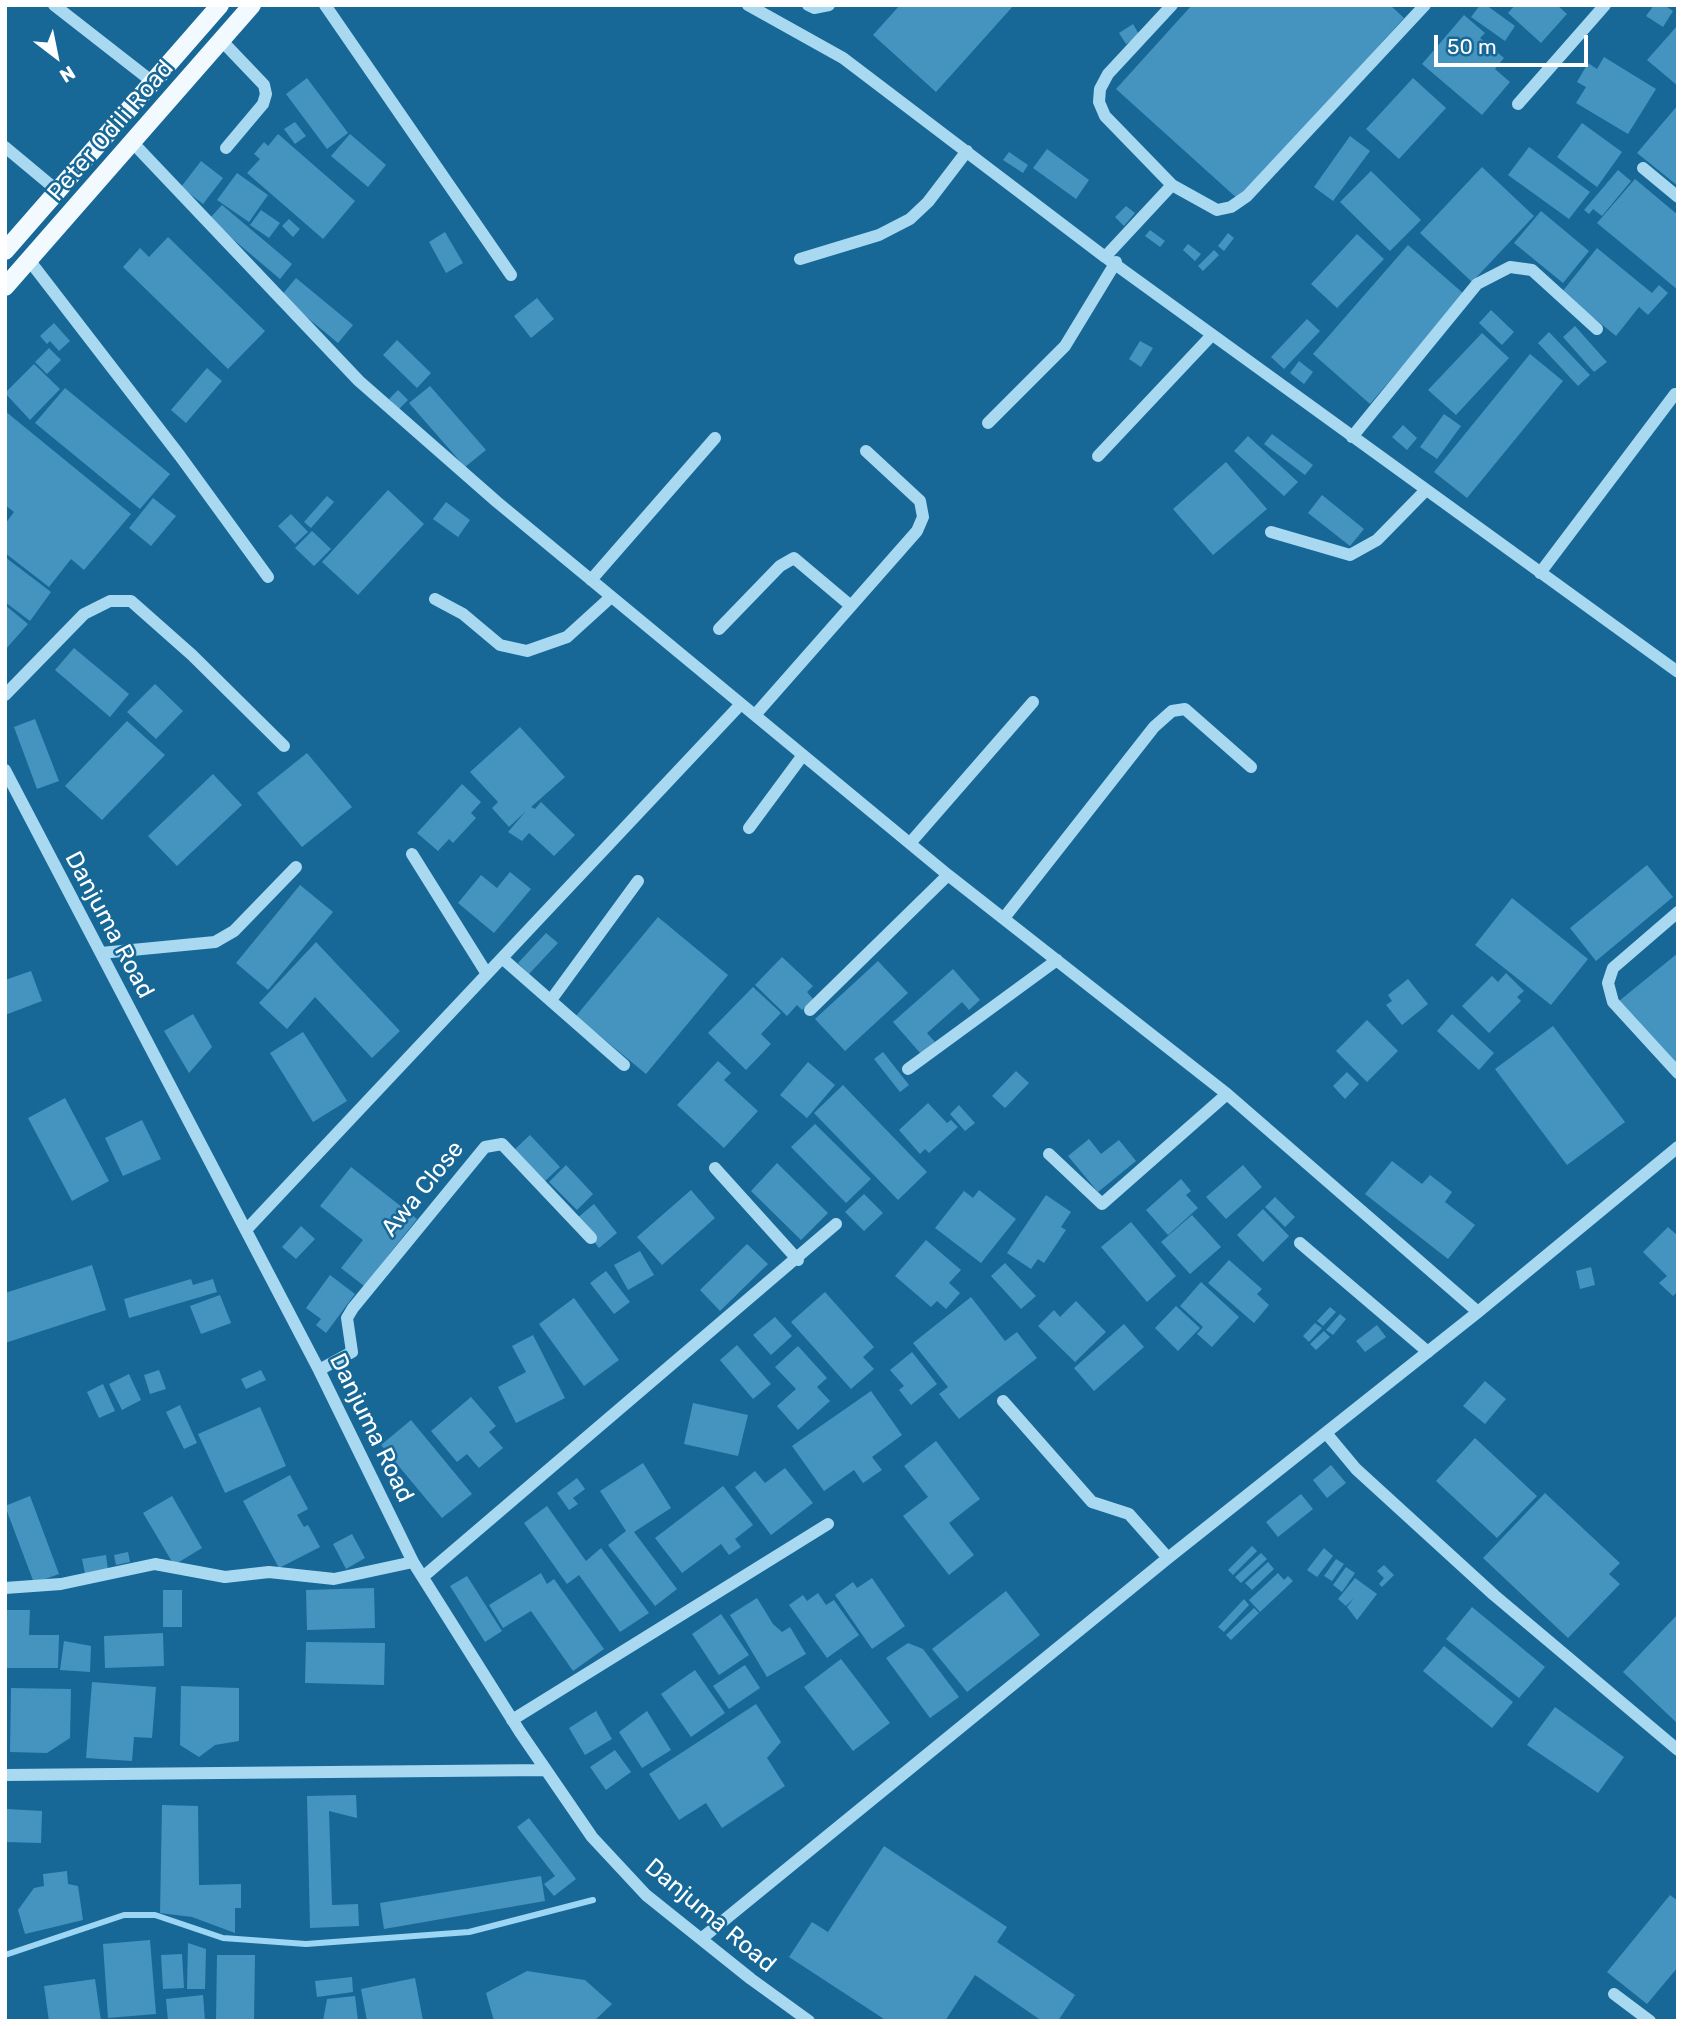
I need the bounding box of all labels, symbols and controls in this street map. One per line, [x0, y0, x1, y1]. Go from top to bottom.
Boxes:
north arrow [21, 21, 91, 91]
scale bar [1438, 21, 1592, 65]
text: 50 m [1447, 34, 1497, 59]
street label: Peter Odili Road [42, 55, 180, 207]
text: N [56, 61, 79, 88]
street label: Danjuma Road [58, 847, 160, 1003]
street label: Awa Close [376, 1135, 470, 1243]
street label: Danjuma Road [323, 1349, 419, 1507]
street label: Danjuma Road [639, 1853, 781, 1979]

